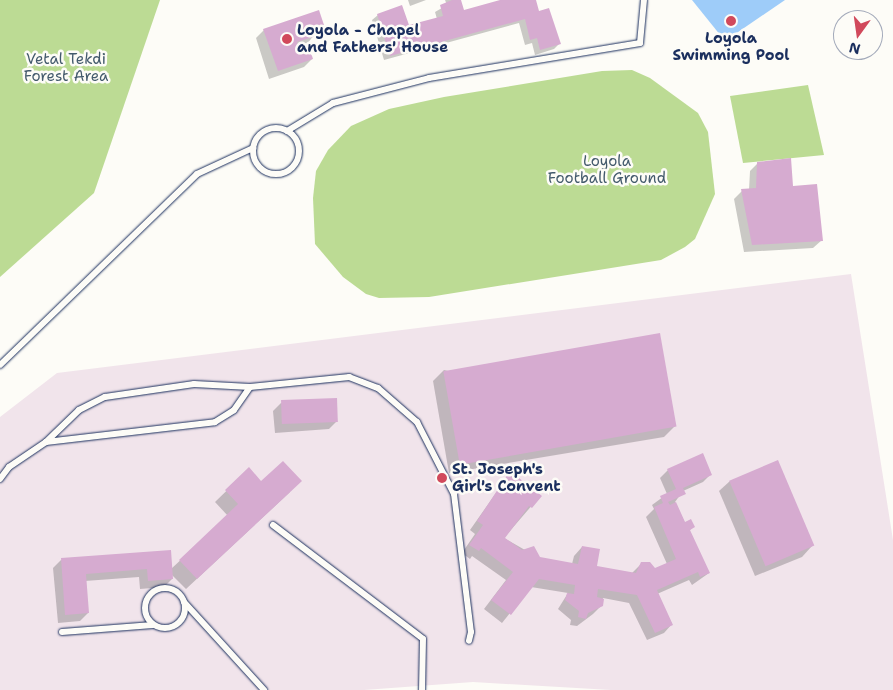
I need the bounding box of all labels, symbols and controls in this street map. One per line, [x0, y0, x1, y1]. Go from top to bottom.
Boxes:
north arrow [833, 10, 883, 60]
marker: Loyola Swimming Pool [725, 15, 737, 27]
place label: Loyola - Chapel and Fathers' House [297, 21, 448, 56]
place label: Loyola Swimming Pool [673, 29, 789, 64]
marker: Loyola - Chapel and Fathers' House [281, 33, 293, 45]
text: N [847, 39, 862, 59]
park label: Vetal Tekdi Forest Area [24, 50, 108, 85]
park label: Loyola Football Ground [548, 152, 666, 187]
place label: St. Joseph's Girl's Convent [452, 460, 560, 495]
marker: St. Joseph's Girl's Convent [436, 472, 448, 484]

